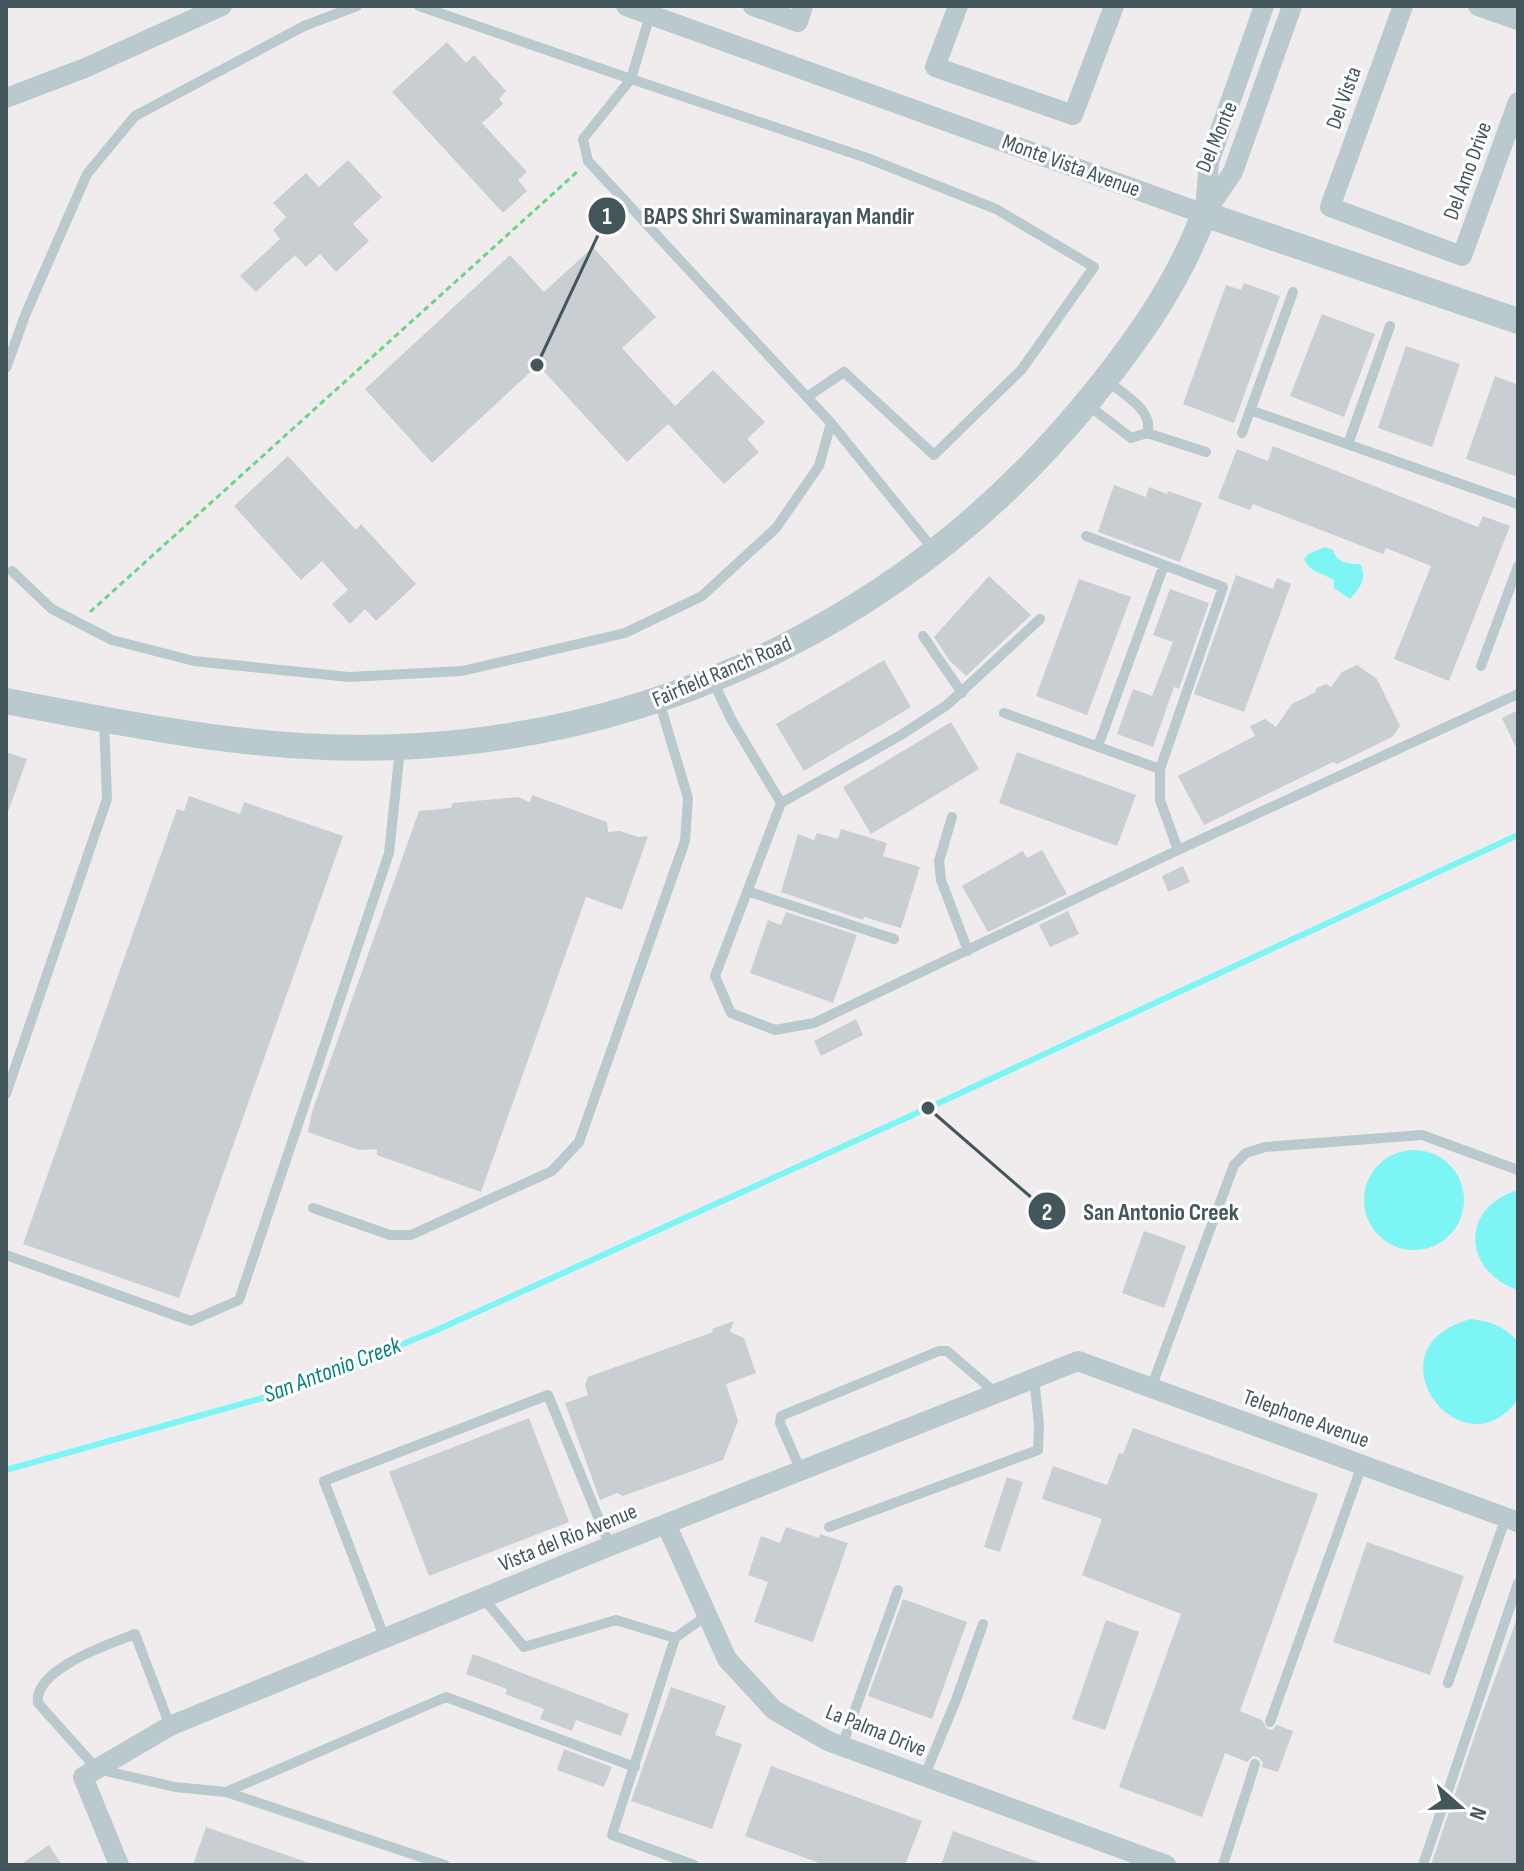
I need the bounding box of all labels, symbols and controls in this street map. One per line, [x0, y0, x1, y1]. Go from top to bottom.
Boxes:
street label: Del Vista [1320, 63, 1368, 133]
street label: Del Monte [1190, 97, 1244, 177]
street label: Del Amo Drive [1438, 118, 1498, 224]
street label: Monte Vista Avenue [998, 129, 1144, 203]
callout: BAPS Shri Swaminarayan Mandir [587, 192, 930, 240]
text: 1 [602, 202, 612, 231]
text: BAPS Shri Swaminarayan Mandir [644, 202, 915, 231]
street label: Fairfield Ranch Road [648, 631, 796, 713]
callout: San Antonio Creek [1027, 1187, 1255, 1235]
text: 2 [1042, 1198, 1052, 1227]
text: San Antonio Creek [1083, 1198, 1239, 1227]
water label: San Antonio Creek [259, 1330, 406, 1409]
street label: Telephone Avenue [1239, 1384, 1373, 1454]
street label: Vista del Rio Avenue [495, 1498, 641, 1578]
street label: La Palma Drive [822, 1699, 930, 1763]
north arrow [1420, 1767, 1500, 1847]
text: N [1463, 1803, 1492, 1823]

